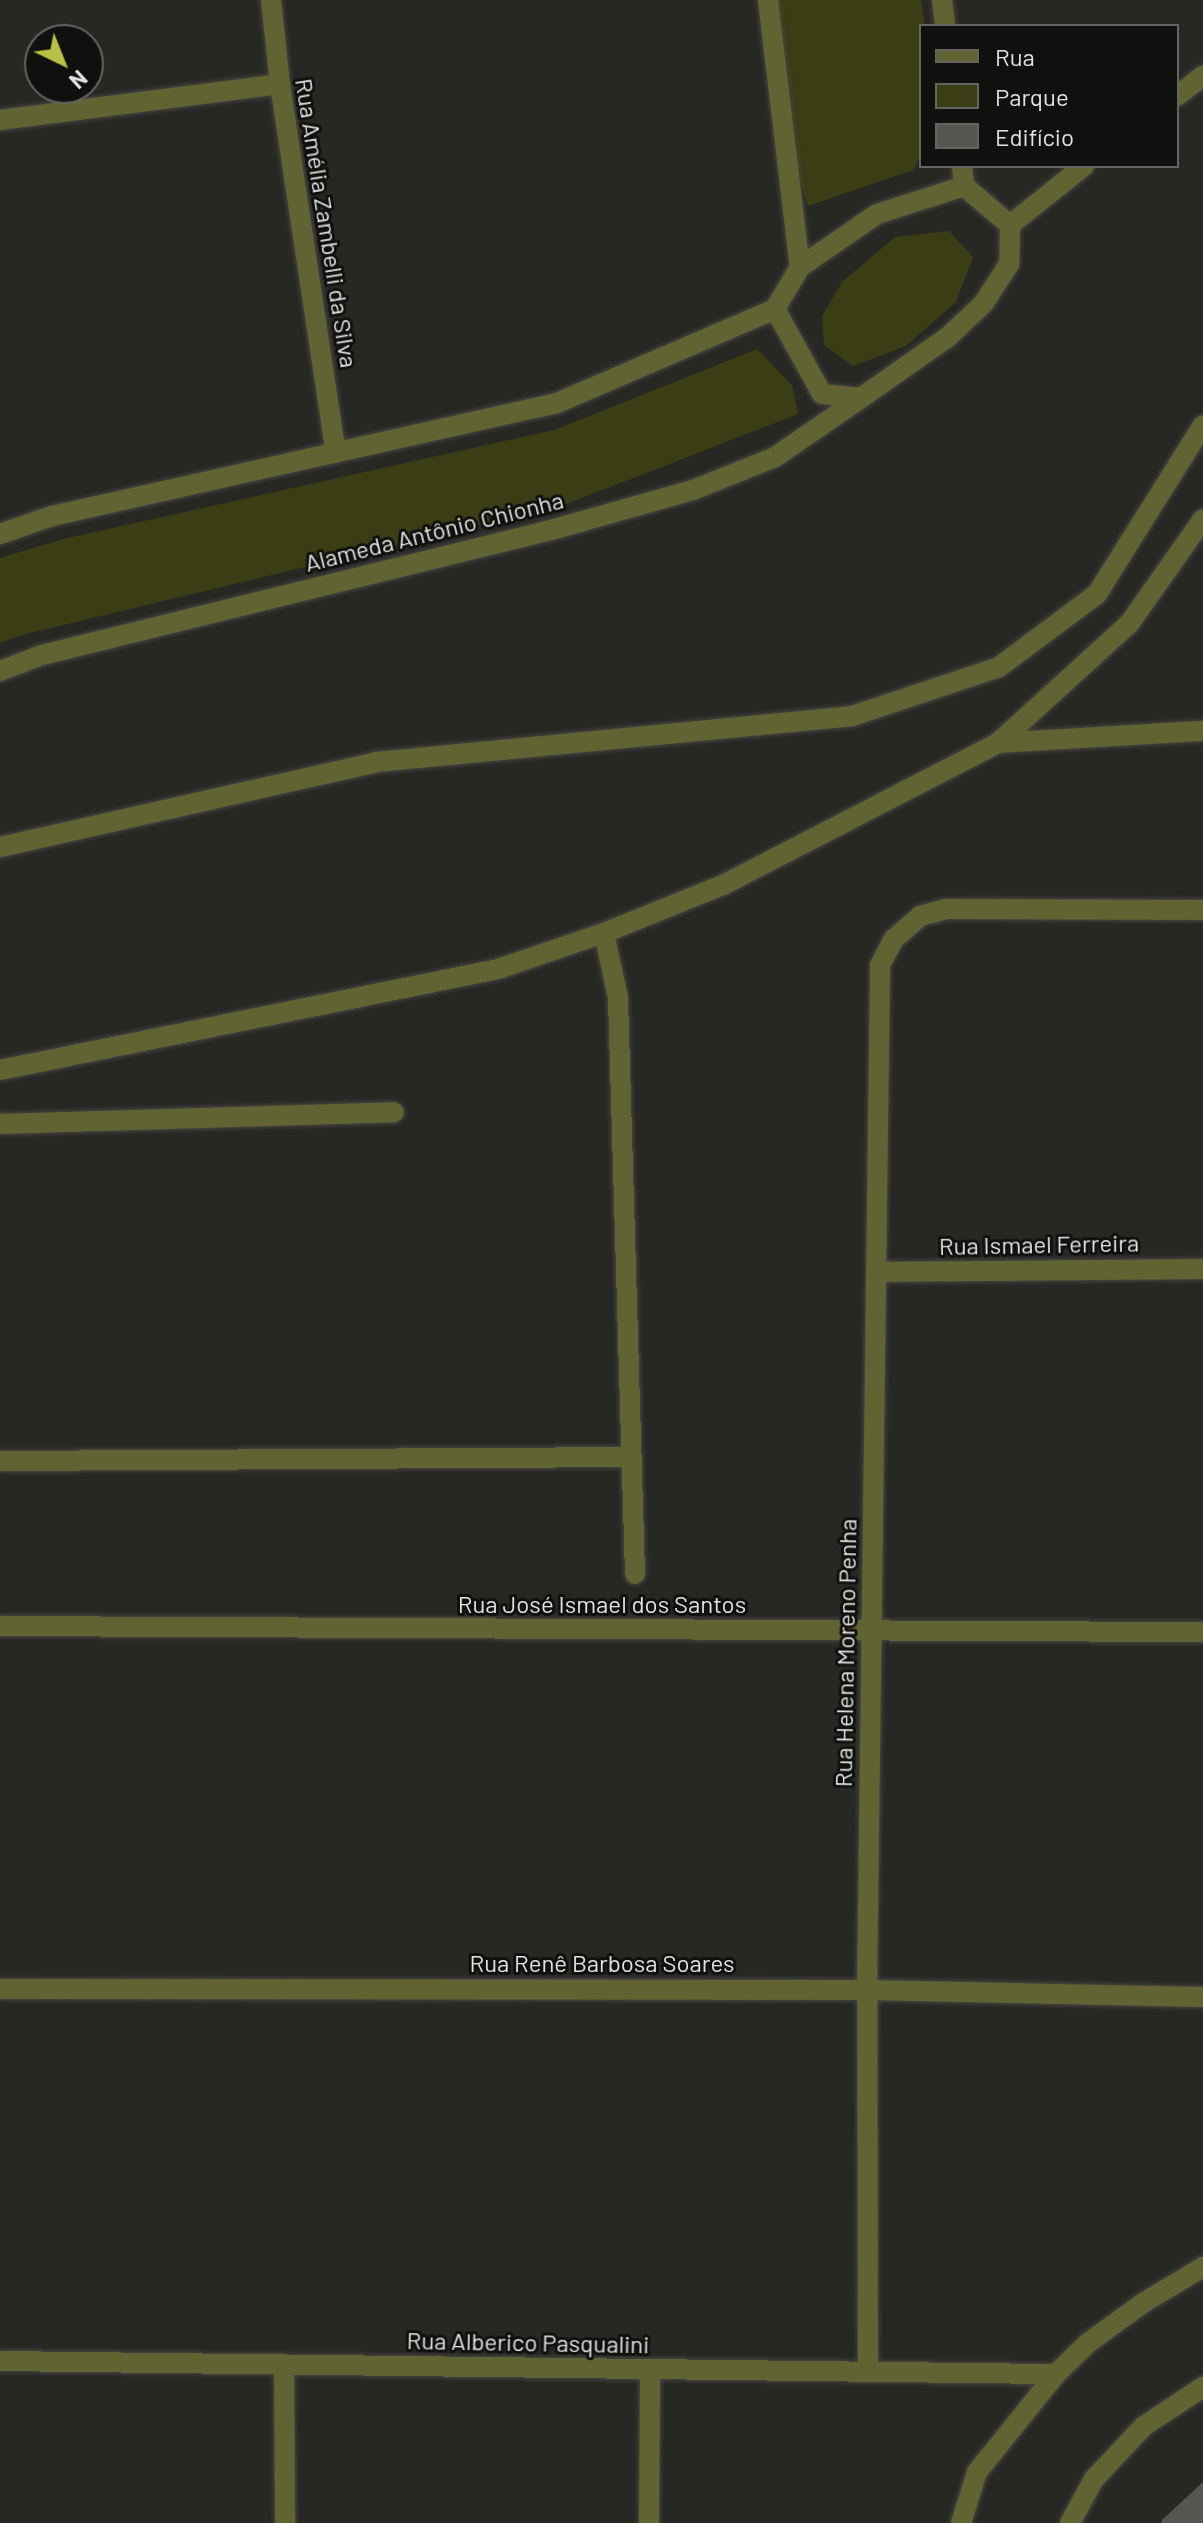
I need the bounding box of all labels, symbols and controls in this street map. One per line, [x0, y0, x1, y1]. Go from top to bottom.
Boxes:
north arrow [24, 24, 104, 104]
legend [919, 24, 1179, 168]
text: Rua [995, 42, 1035, 71]
text: N [65, 66, 93, 95]
street label: Rua Amélia Zambelli da Silva [290, 76, 364, 370]
text: Parque [995, 82, 1069, 111]
text: Edifício [995, 122, 1074, 151]
street label: Alameda Antônio Chionha [302, 485, 566, 577]
street label: Rua Ismael Ferreira [939, 1228, 1139, 1260]
street label: Rua Helena Moreno Penha [828, 1519, 862, 1787]
street label: Rua José Ismael dos Santos [458, 1590, 746, 1618]
street label: Rua Renê Barbosa Soares [469, 1949, 735, 1977]
street label: Rua Alberico Pasqualini [406, 2325, 650, 2359]

